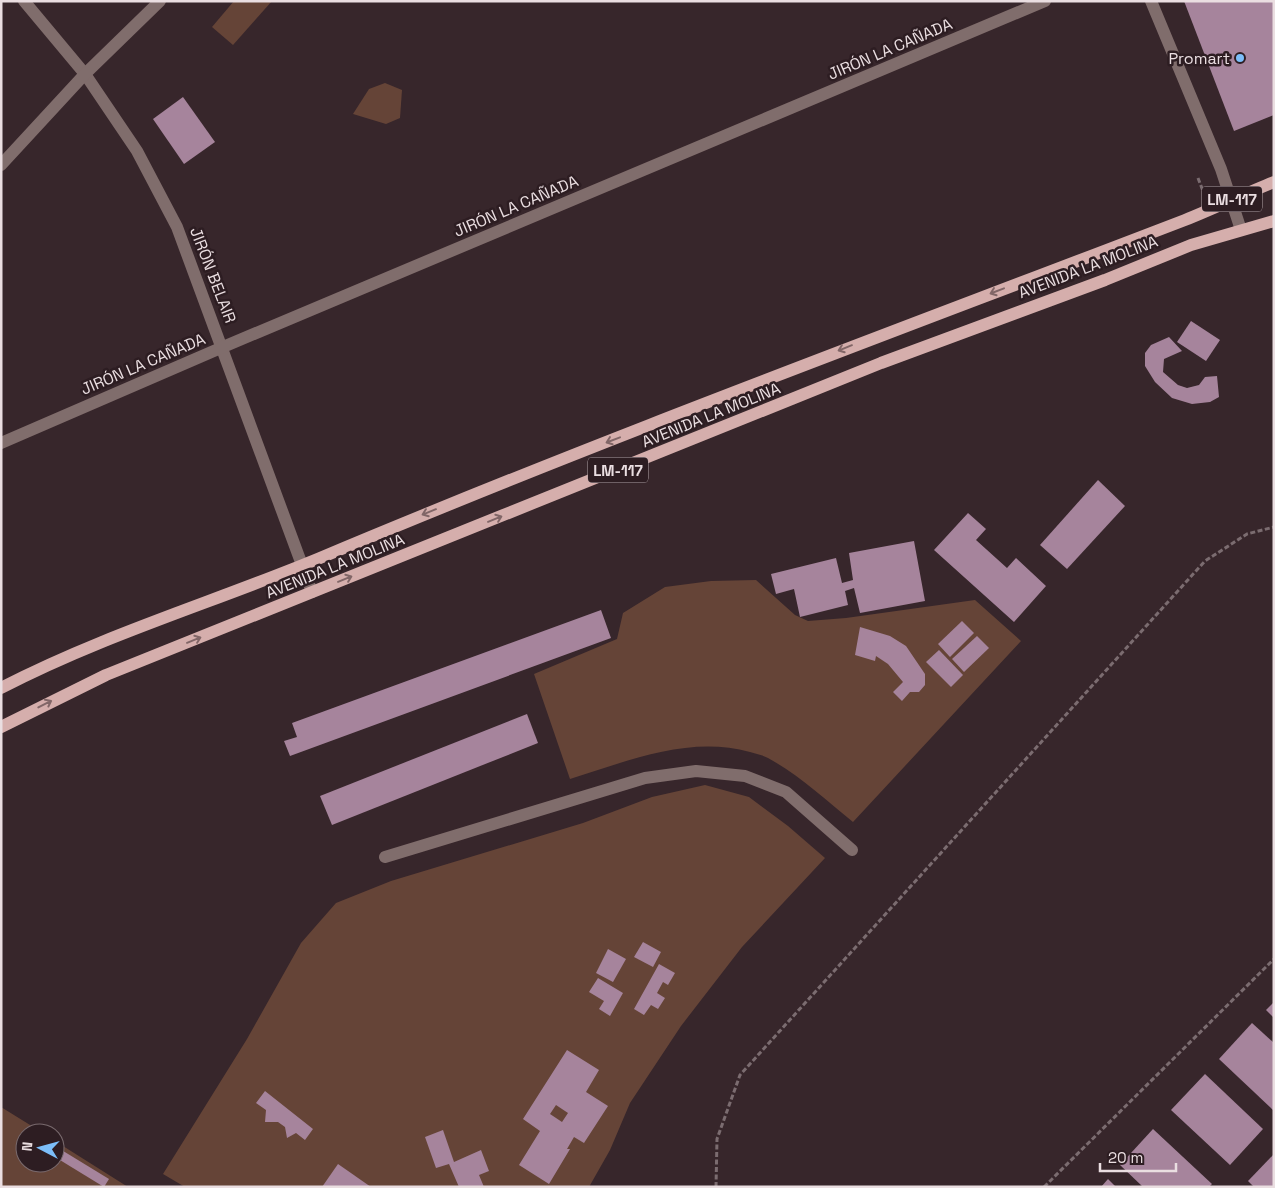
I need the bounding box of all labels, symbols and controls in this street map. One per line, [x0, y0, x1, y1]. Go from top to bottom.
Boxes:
street label: JIRÓN LA CAÑADA [825, 13, 955, 85]
place label: Promart [1168, 48, 1230, 69]
marker: Promart [1234, 52, 1246, 64]
street label: JIRÓN LA CAÑADA [451, 170, 581, 242]
road number: LM-117 [1202, 186, 1262, 212]
street label: JIRÓN BELAIR [185, 224, 241, 326]
street label: AVENIDA LA MOLINA [1015, 231, 1161, 303]
one-way arrow [990, 287, 1005, 296]
street label: JIRÓN LA CAÑADA [78, 328, 208, 400]
one-way arrow [838, 344, 853, 354]
street label: AVENIDA LA MOLINA [639, 378, 783, 452]
one-way arrow [605, 436, 621, 445]
road number: LM-117 [588, 458, 648, 482]
one-way arrow [422, 508, 437, 517]
one-way arrow [487, 514, 503, 523]
street label: AVENIDA LA MOLINA [263, 529, 407, 603]
one-way arrow [336, 574, 352, 583]
one-way arrow [186, 635, 201, 644]
one-way arrow [37, 699, 52, 709]
north arrow [15, 1123, 65, 1173]
scale bar [1100, 1140, 1176, 1172]
text: N [18, 1141, 37, 1152]
text: 20 m [1108, 1148, 1143, 1167]

